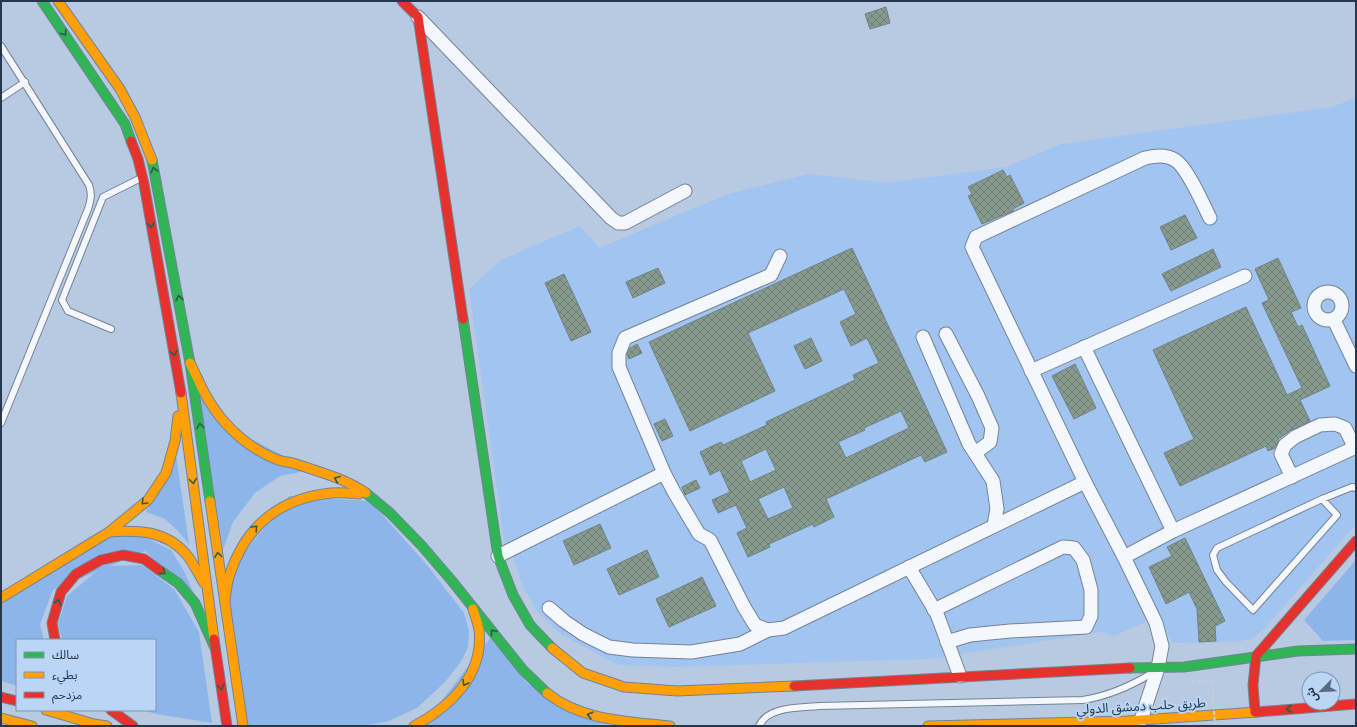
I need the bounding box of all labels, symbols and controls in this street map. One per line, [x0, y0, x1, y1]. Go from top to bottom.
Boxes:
one-way arrow [59, 29, 67, 36]
one-way arrow [151, 167, 159, 174]
one-way arrow [147, 222, 155, 228]
one-way arrow [175, 295, 183, 301]
one-way arrow [169, 350, 178, 356]
one-way arrow [196, 423, 205, 429]
one-way arrow [334, 476, 341, 484]
one-way arrow [188, 478, 197, 484]
one-way arrow [141, 497, 149, 505]
one-way arrow [250, 525, 258, 533]
one-way arrow [214, 552, 223, 558]
one-way arrow [159, 567, 166, 574]
one-way arrow [53, 599, 62, 606]
one-way arrow [491, 629, 498, 637]
legend [16, 639, 156, 711]
text: سالك [52, 648, 79, 662]
text: بطيء [52, 668, 78, 685]
north arrow [1301, 671, 1341, 711]
one-way arrow [462, 679, 469, 686]
one-way arrow [216, 683, 225, 690]
text: ش [1303, 685, 1321, 704]
text: مزدحم [52, 688, 82, 704]
street label: طريق حلب دمشق الدولي [1076, 695, 1206, 720]
one-way arrow [1286, 704, 1292, 713]
one-way arrow [586, 711, 593, 720]

